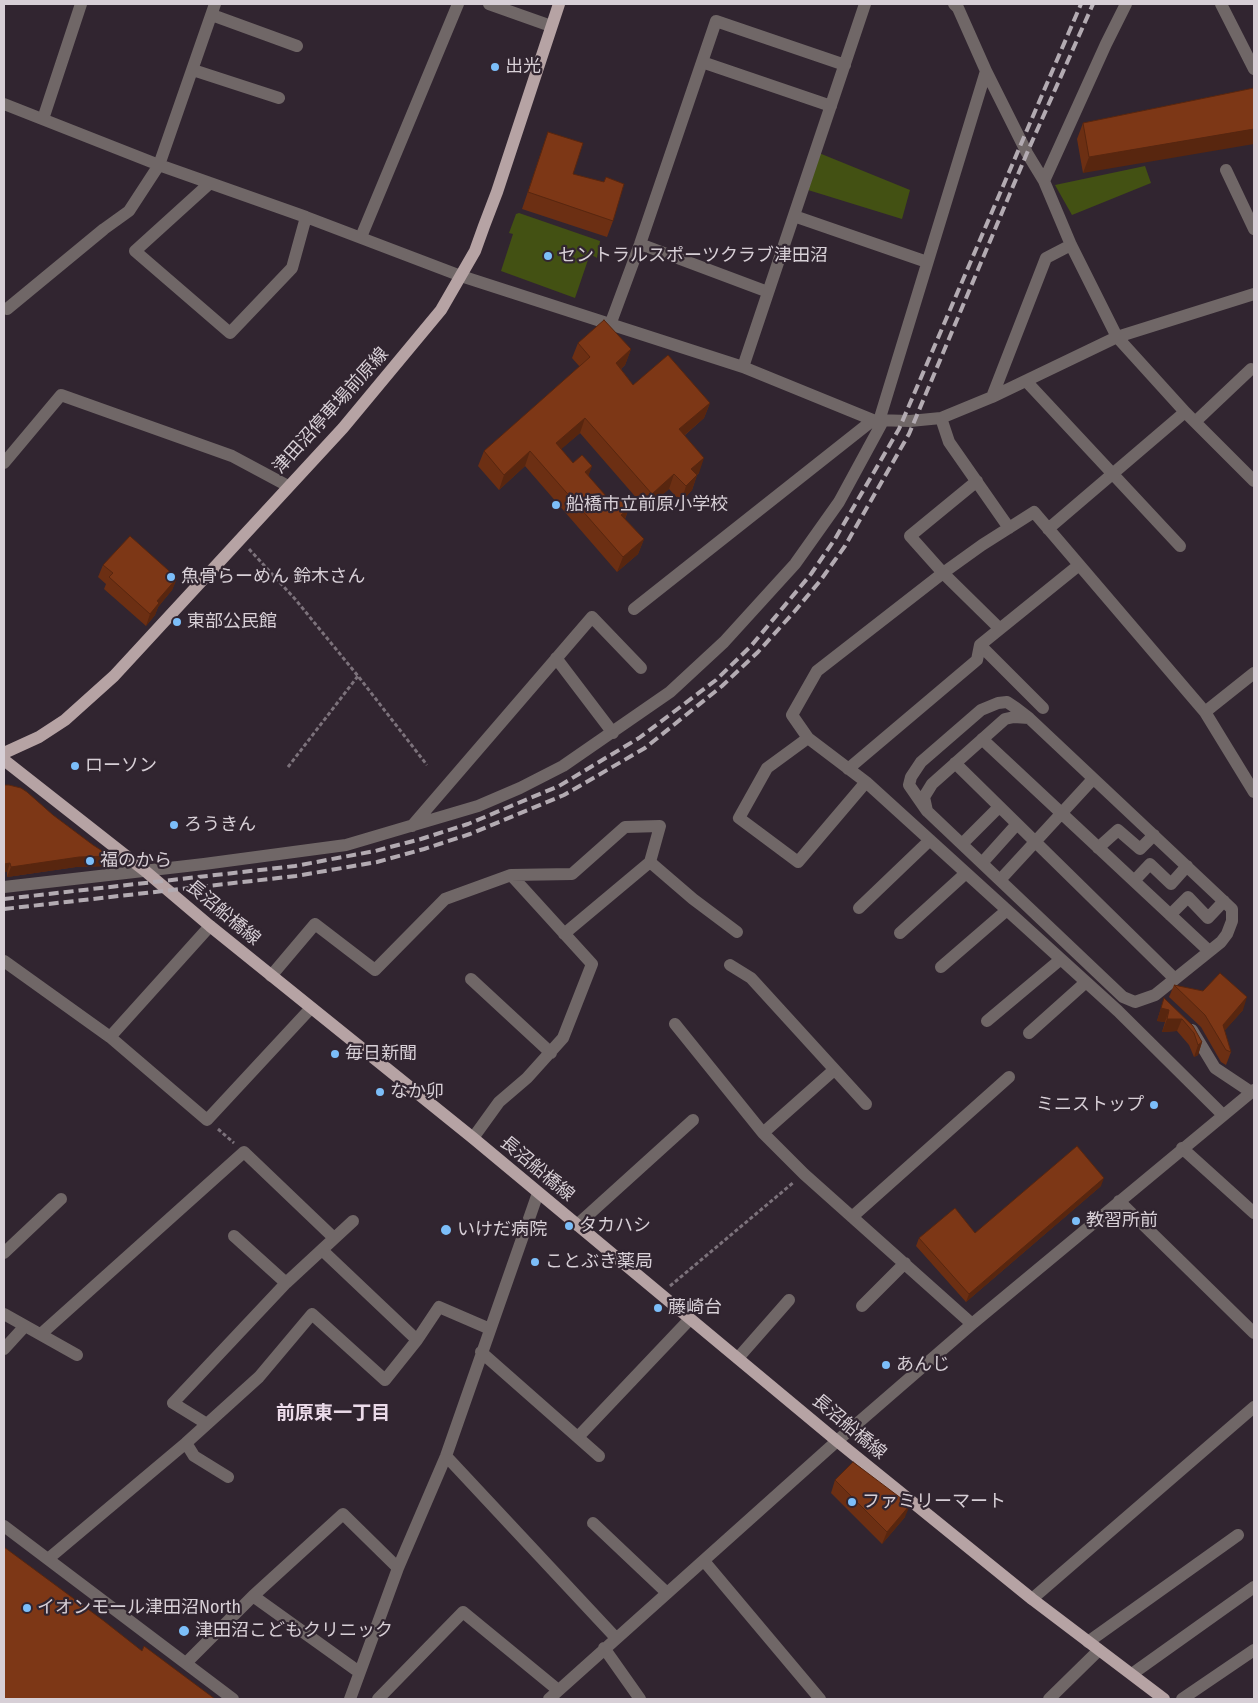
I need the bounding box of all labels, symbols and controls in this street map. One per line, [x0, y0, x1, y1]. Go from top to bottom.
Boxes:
place label: 出光 [505, 56, 541, 78]
marker: 出光 [489, 61, 501, 73]
place label: セントラルスポーツクラブ津田沼 [558, 245, 828, 267]
marker: セントラルスポーツクラブ津田沼 [542, 250, 554, 262]
street label: 津田沼停車場前原線 [269, 344, 393, 478]
place label: 船橋市立前原小学校 [566, 494, 728, 516]
marker: 船橋市立前原小学校 [550, 499, 562, 511]
place label: 魚骨らーめん 鈴木さん [181, 566, 365, 588]
marker: 魚骨らーめん 鈴木さん [165, 571, 177, 583]
place label: 東部公民館 [187, 611, 277, 633]
marker: 東部公民館 [171, 616, 183, 628]
place label: ローソン [85, 755, 157, 777]
marker: ローソン [69, 760, 81, 772]
place label: ろうきん [184, 814, 256, 836]
marker: ろうきん [168, 819, 180, 831]
place label: 福のから [100, 850, 172, 872]
marker: 福のから [84, 855, 96, 867]
street label: 長沼船橋線 [182, 876, 264, 950]
place label: 毎日新聞 [345, 1043, 417, 1065]
marker: 毎日新聞 [329, 1048, 341, 1060]
place label: なか卯 [390, 1081, 444, 1103]
marker: なか卯 [374, 1086, 386, 1098]
place label: ミニストップ [1036, 1094, 1144, 1116]
marker: ミニストップ [1148, 1099, 1160, 1111]
street label: 長沼船橋線 [496, 1132, 578, 1206]
place label: 教習所前 [1086, 1210, 1158, 1232]
place label: タカハシ [579, 1215, 651, 1237]
marker: 教習所前 [1070, 1215, 1082, 1227]
place label: いけだ病院 [457, 1219, 547, 1241]
marker: タカハシ [563, 1220, 575, 1232]
marker: いけだ病院 [439, 1223, 453, 1237]
place label: ことぶき薬局 [545, 1251, 653, 1273]
marker: ことぶき薬局 [529, 1256, 541, 1268]
place label: 藤崎台 [668, 1297, 722, 1319]
marker: 藤崎台 [652, 1302, 664, 1314]
place label: あんじ [896, 1354, 950, 1376]
marker: あんじ [880, 1359, 892, 1371]
street label: 長沼船橋線 [808, 1390, 890, 1464]
district label: 前原東一丁目 [276, 1403, 390, 1425]
place label: ファミリーマート [862, 1491, 1006, 1513]
marker: ファミリーマート [846, 1496, 858, 1508]
place label: イオンモール津田沼North [37, 1597, 241, 1619]
marker: イオンモール津田沼North [21, 1602, 33, 1614]
place label: 津田沼こどもクリニック [195, 1620, 393, 1642]
marker: 津田沼こどもクリニック [177, 1624, 191, 1638]

